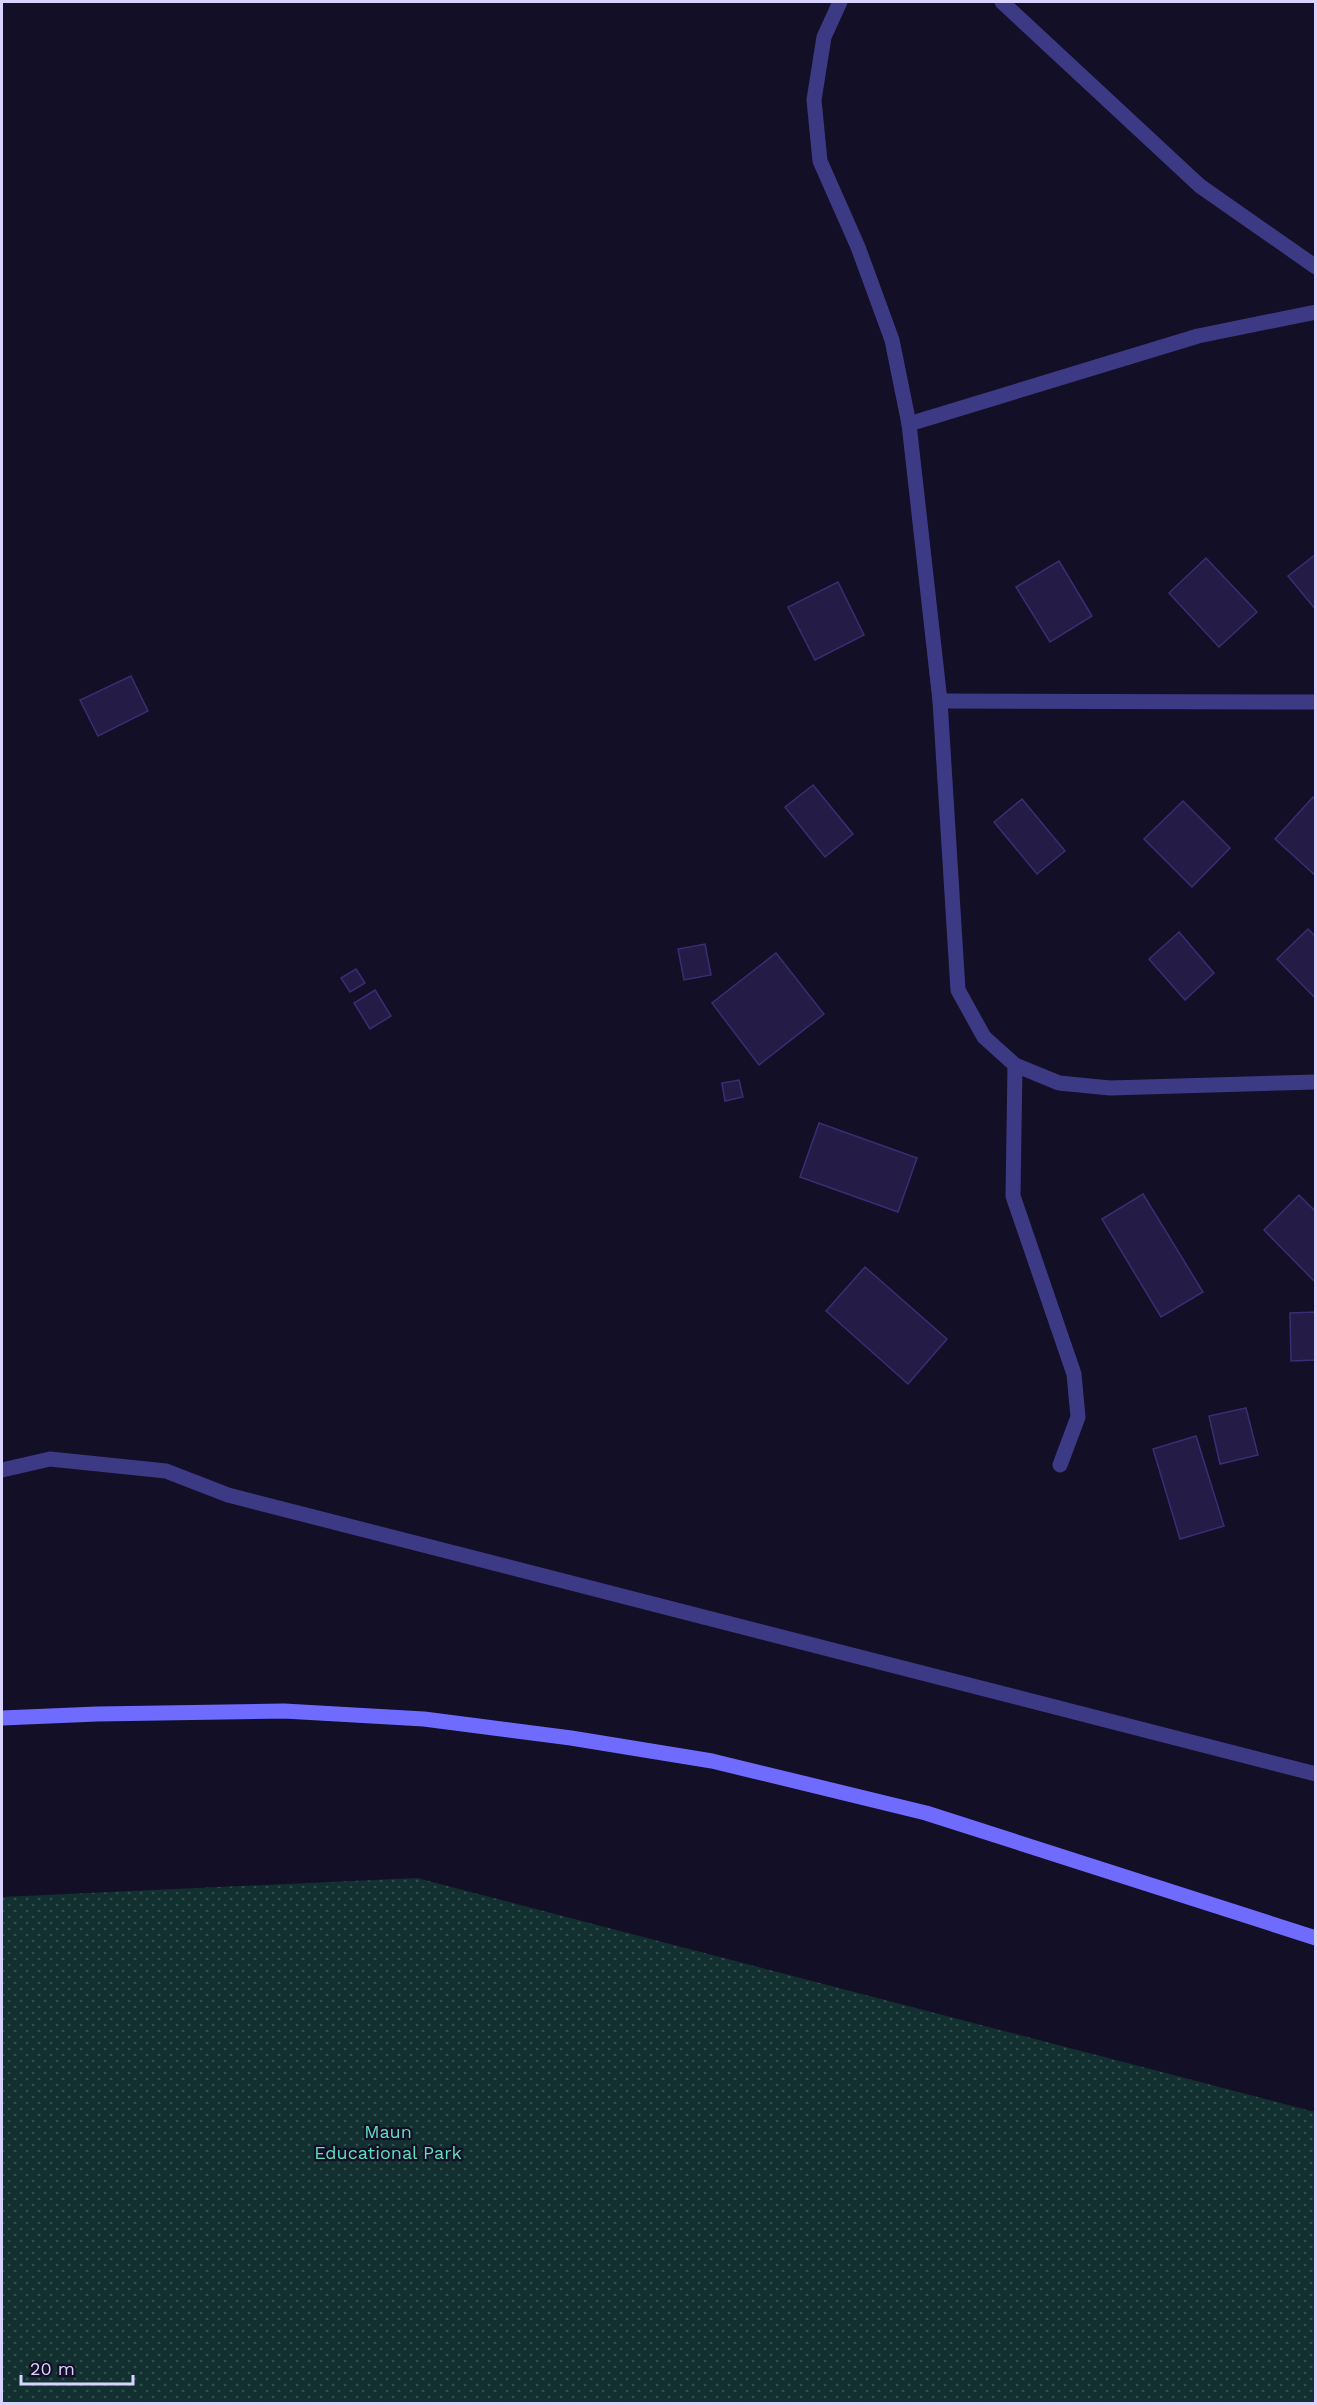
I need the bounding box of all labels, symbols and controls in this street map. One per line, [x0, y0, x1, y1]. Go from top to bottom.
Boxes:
park label: Maun Educational Park [314, 2121, 462, 2163]
scale bar [21, 2348, 134, 2386]
text: 20 m [30, 2358, 75, 2379]

